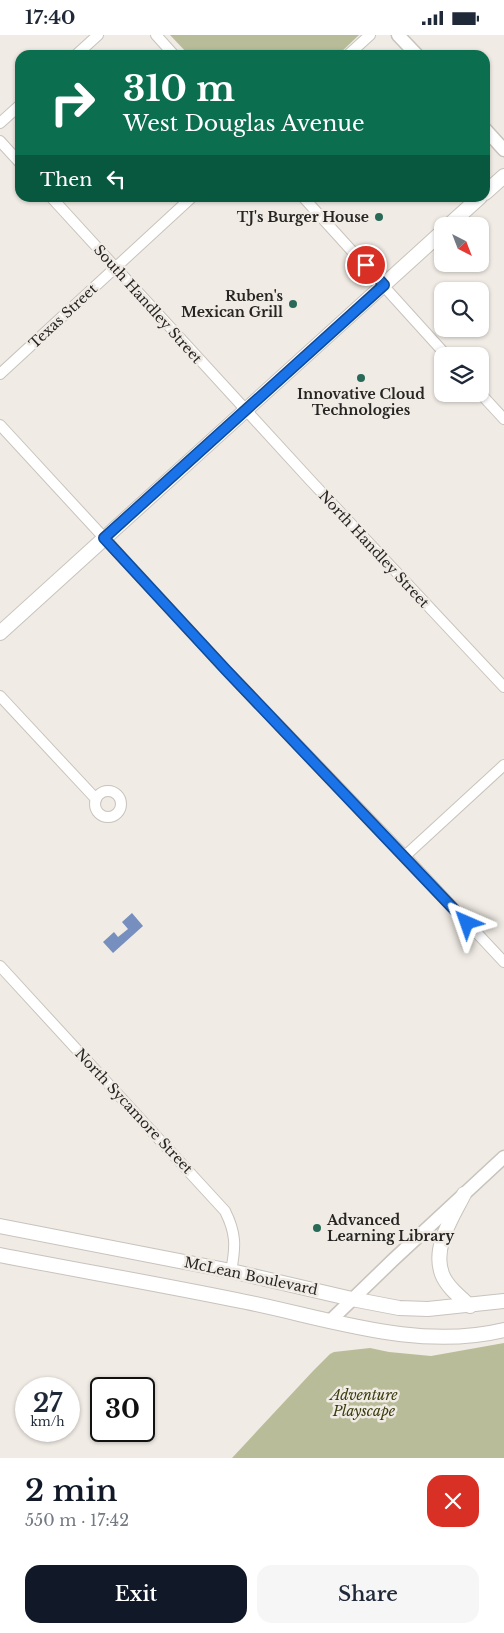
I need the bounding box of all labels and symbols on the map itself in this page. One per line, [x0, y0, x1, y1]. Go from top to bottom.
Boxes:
place label: TJ's Burger House [237, 208, 369, 226]
marker: TJ's Burger House [373, 211, 385, 223]
north arrow [434, 217, 489, 273]
street label: South Handley Street [90, 241, 206, 368]
pin [345, 244, 387, 286]
street label: Texas Street [25, 279, 101, 352]
place label: Ruben's Mexican Grill [181, 287, 283, 321]
marker: Ruben's Mexican Grill [287, 298, 299, 310]
marker: Innovative Cloud Technologies [355, 372, 367, 384]
place label: Innovative Cloud Technologies [297, 385, 425, 419]
street label: North Handley Street [315, 487, 434, 612]
position arrow [440, 896, 492, 948]
street label: North Sycamore Street [71, 1045, 197, 1178]
place label: Advanced Learning Library [326, 1211, 455, 1245]
marker: Advanced Learning Library [311, 1222, 323, 1234]
street label: McLean Boulevard [183, 1253, 320, 1299]
speed limit sign: 30 [90, 1377, 155, 1442]
park label: Adventure Playscape [328, 1386, 398, 1420]

